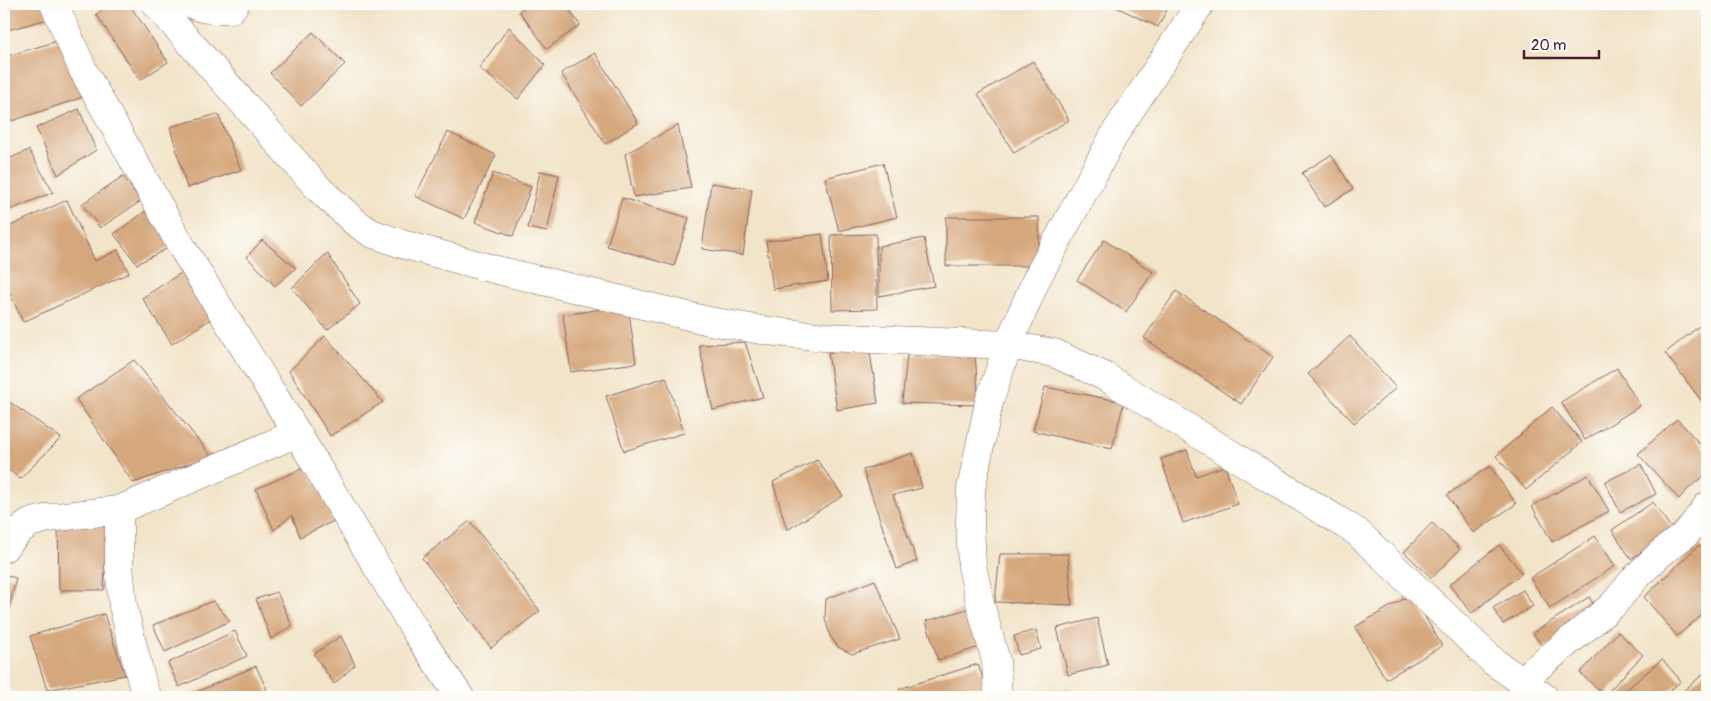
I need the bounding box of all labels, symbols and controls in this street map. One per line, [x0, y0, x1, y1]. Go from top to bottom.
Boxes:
scale bar [1524, 28, 1598, 60]
text: 20 m [1531, 36, 1566, 55]

